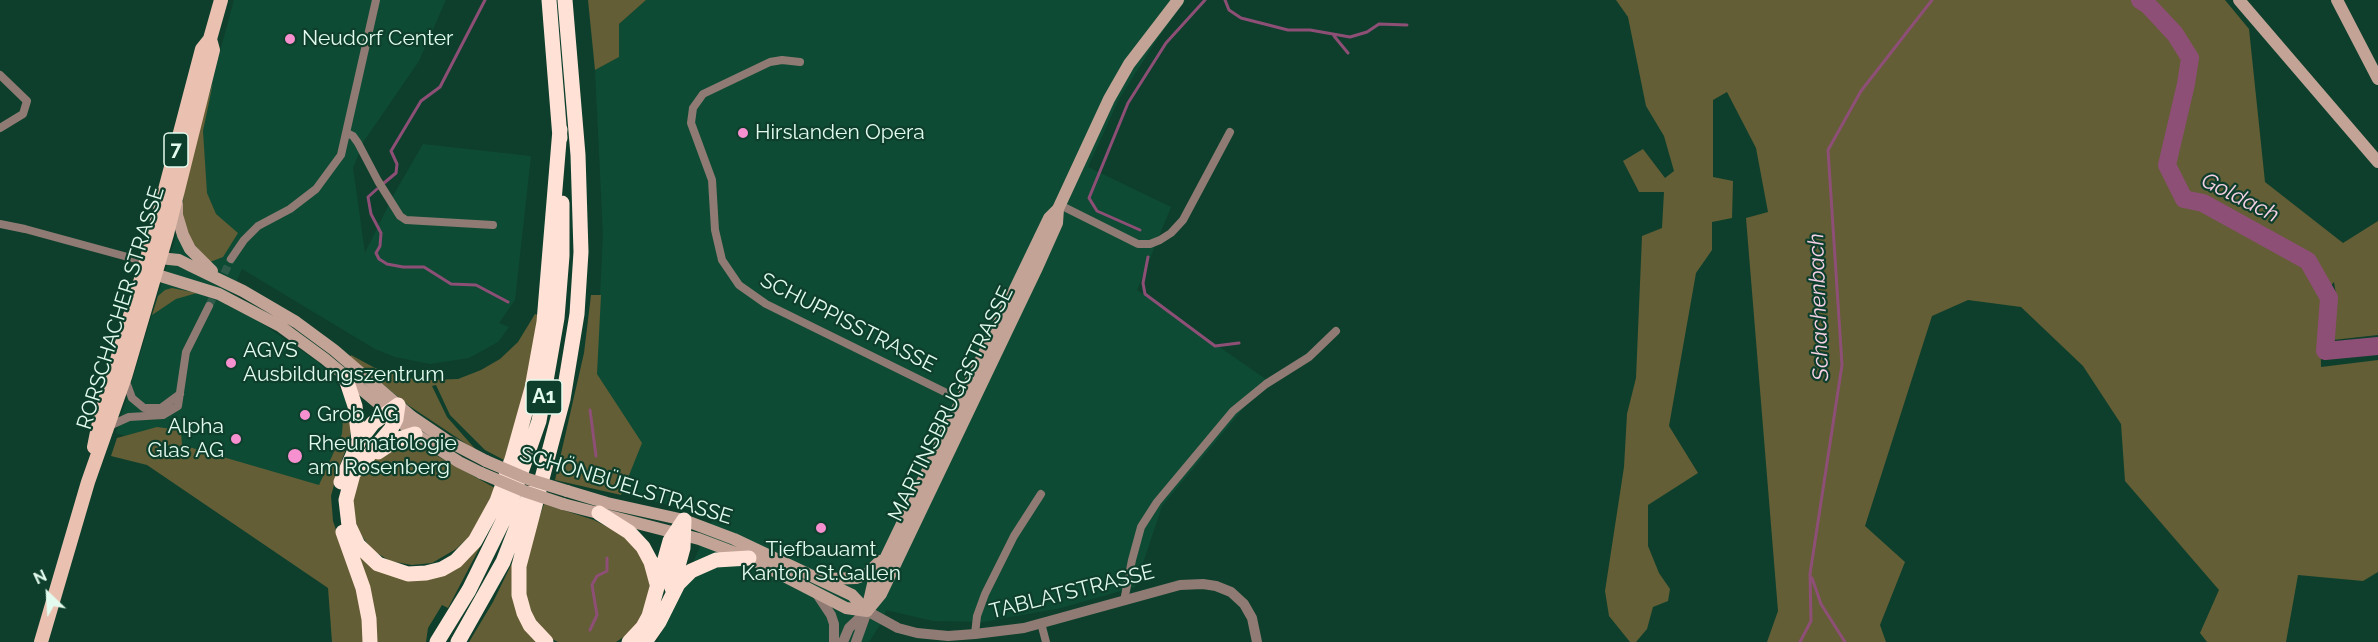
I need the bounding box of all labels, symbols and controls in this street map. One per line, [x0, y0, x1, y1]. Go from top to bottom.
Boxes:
place label: Neudorf Center [302, 26, 453, 52]
marker: Neudorf Center [283, 32, 297, 46]
place label: Hirslanden Opera [755, 120, 925, 146]
marker: Hirslanden Opera [736, 126, 750, 140]
road number: 7 [164, 133, 188, 167]
water label: Goldach [2197, 167, 2283, 229]
street label: RORSCHACHER STRASSE [72, 183, 170, 433]
water label: Schachenbach [1803, 233, 1835, 381]
street label: SCHUPPISSTRASSE [756, 268, 940, 378]
street label: MARTINSBRUGGSTRASSE [883, 282, 1019, 526]
place label: AGVS Ausbildungszentrum [243, 338, 444, 388]
marker: AGVS Ausbildungszentrum [224, 356, 238, 370]
road number: A1 [526, 380, 562, 414]
place label: Grob AG [317, 402, 399, 428]
marker: Grob AG [298, 408, 312, 422]
place label: Alpha Glas AG [148, 414, 224, 464]
place label: Rheumatologie am Rosenberg [308, 431, 457, 481]
marker: Alpha Glas AG [229, 432, 243, 446]
street label: SCHÖNBÜELSTRASSE [517, 442, 735, 530]
marker: Rheumatologie am Rosenberg [286, 447, 304, 465]
marker: Tiefbauamt Kanton St.Gallen [814, 521, 828, 535]
place label: Tiefbauamt Kanton St.Gallen [741, 537, 901, 587]
street label: TABLATSTRASSE [987, 559, 1157, 625]
north arrow [18, 564, 78, 624]
text: N [31, 566, 50, 588]

